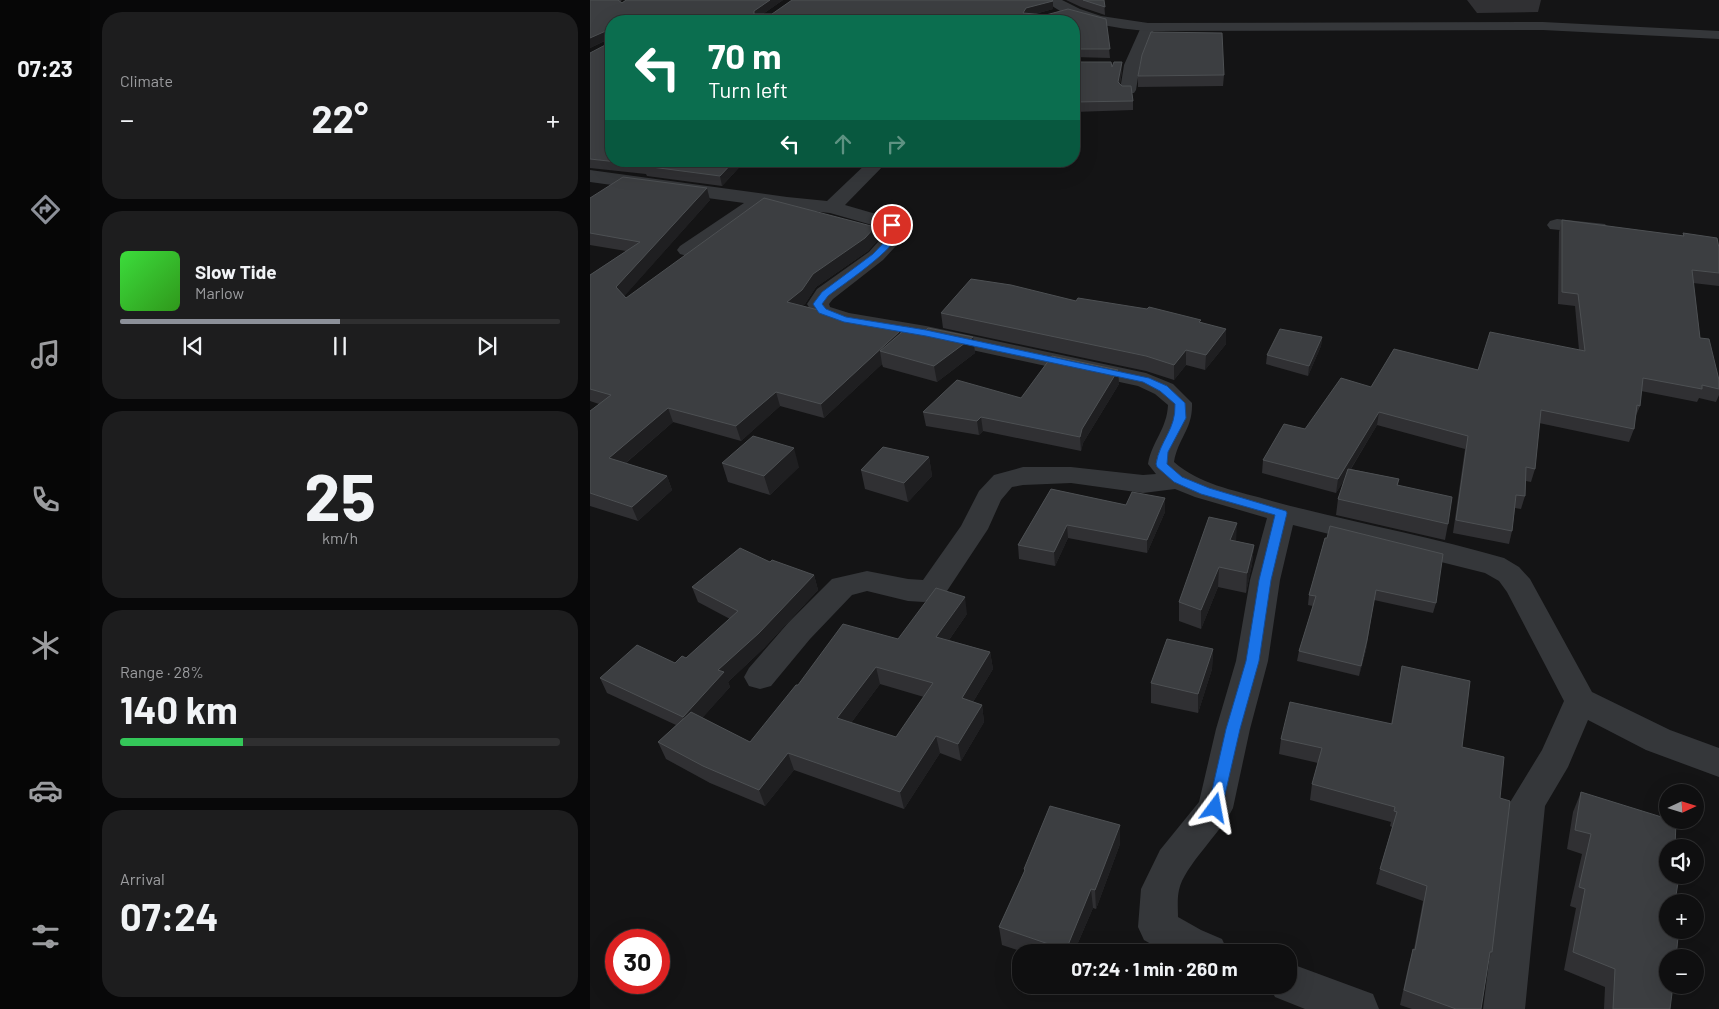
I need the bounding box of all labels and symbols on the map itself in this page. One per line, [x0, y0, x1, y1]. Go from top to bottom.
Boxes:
pin [871, 204, 913, 246]
position arrow [1188, 781, 1240, 833]
north arrow [1659, 784, 1704, 829]
speed limit sign: 30 [605, 929, 670, 994]

